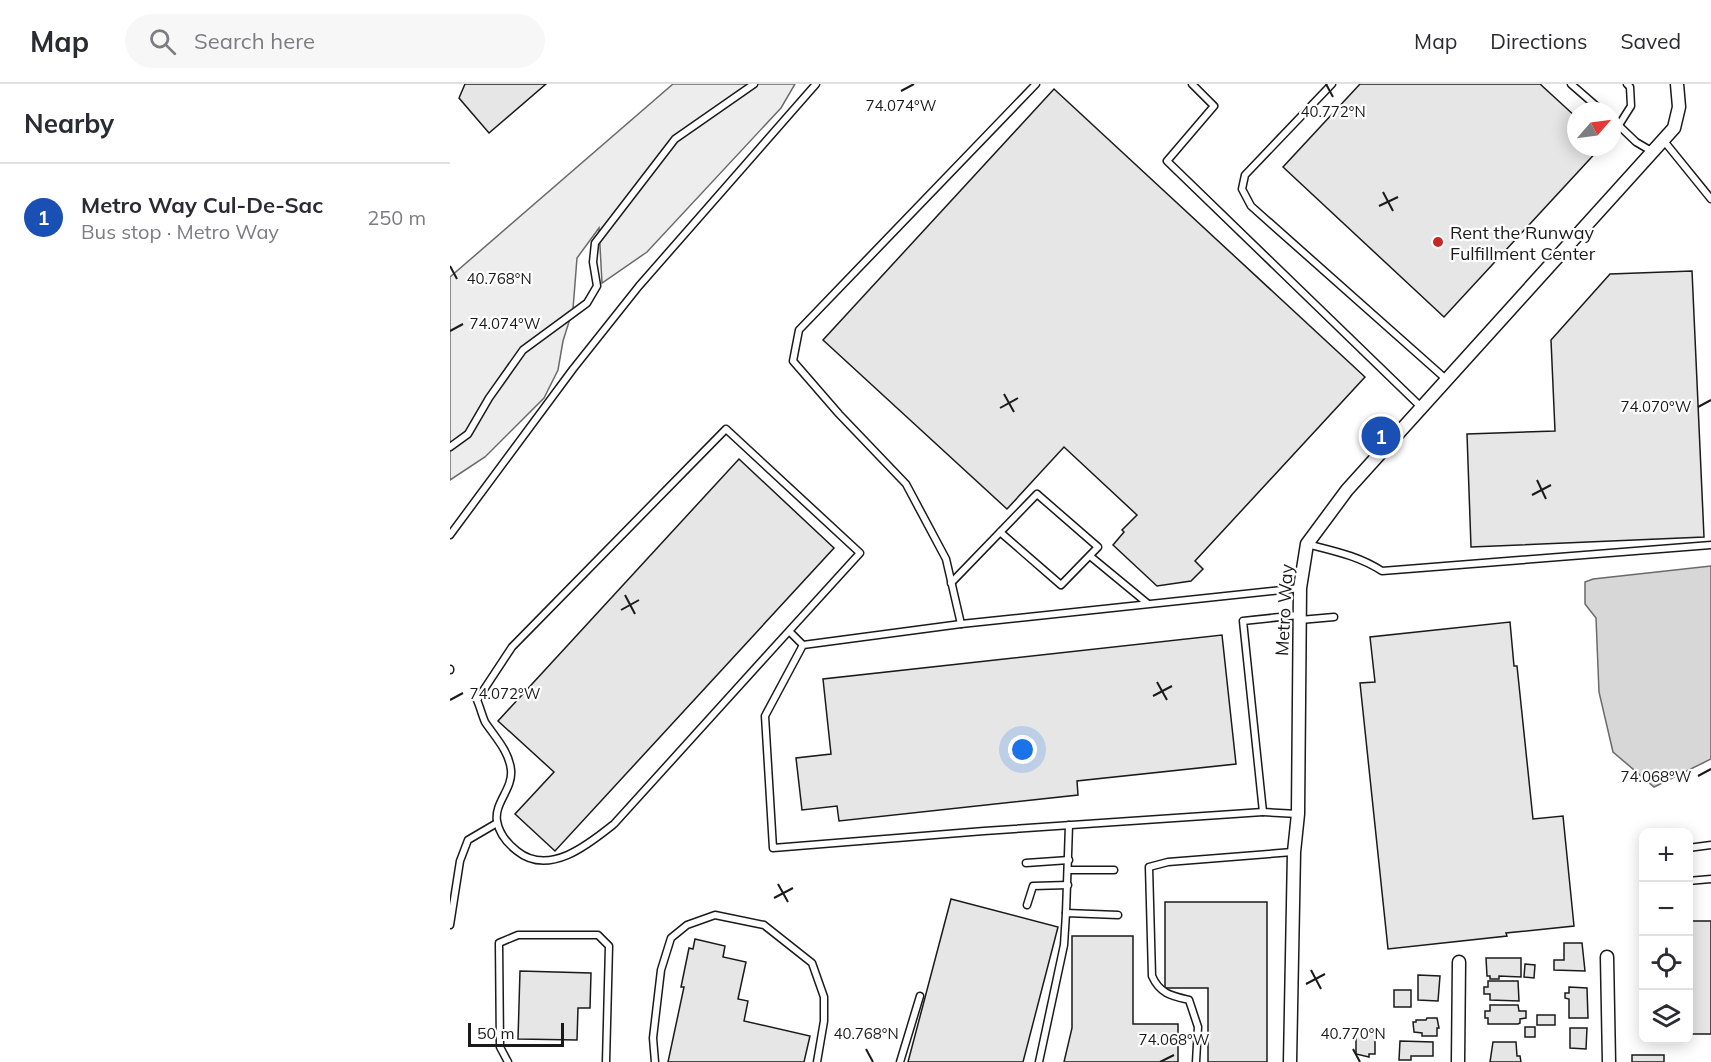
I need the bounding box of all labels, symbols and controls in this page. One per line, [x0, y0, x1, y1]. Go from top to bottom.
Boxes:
search box [125, 14, 545, 68]
text: Map [30, 24, 89, 59]
icon: search [146, 25, 179, 58]
text: Search here [194, 27, 315, 55]
text: Map [1414, 28, 1457, 54]
text: Directions [1490, 28, 1587, 54]
text: Saved [1620, 28, 1681, 54]
text: 74.074°W [866, 96, 937, 115]
text: 40.772°N [1300, 102, 1366, 121]
north arrow [1567, 102, 1621, 156]
text: Nearby [24, 107, 114, 140]
text: Metro Way Cul-De-Sac [81, 191, 323, 219]
text: 1 [38, 205, 50, 230]
text: 250 m [367, 205, 426, 230]
text: Bus stop · Metro Way [81, 219, 279, 244]
place label: Rent the Runway Fulfillment Center [1450, 221, 1596, 265]
marker: Rent the Runway Fulfillment Center [1431, 235, 1445, 249]
text: 40.768°N [466, 269, 532, 288]
text: 74.074°W [470, 314, 541, 333]
text: 74.070°W [1621, 397, 1692, 416]
pin: 1 [1362, 414, 1400, 458]
street label: Metro Way [1270, 563, 1298, 657]
text: 74.072°W [470, 684, 541, 703]
your location [1008, 735, 1037, 764]
text: 74.068°W [1621, 767, 1692, 786]
map controls [1639, 828, 1693, 1044]
button: + [1639, 828, 1693, 882]
button: − [1639, 882, 1693, 936]
button: locate [1639, 936, 1693, 990]
button: layers [1639, 990, 1693, 1044]
scale bar [468, 1020, 564, 1048]
text: 50 m [477, 1023, 514, 1043]
text: 40.768°N [833, 1024, 899, 1043]
text: 40.770°N [1320, 1024, 1386, 1043]
text: 74.068°W [1139, 1030, 1210, 1049]

